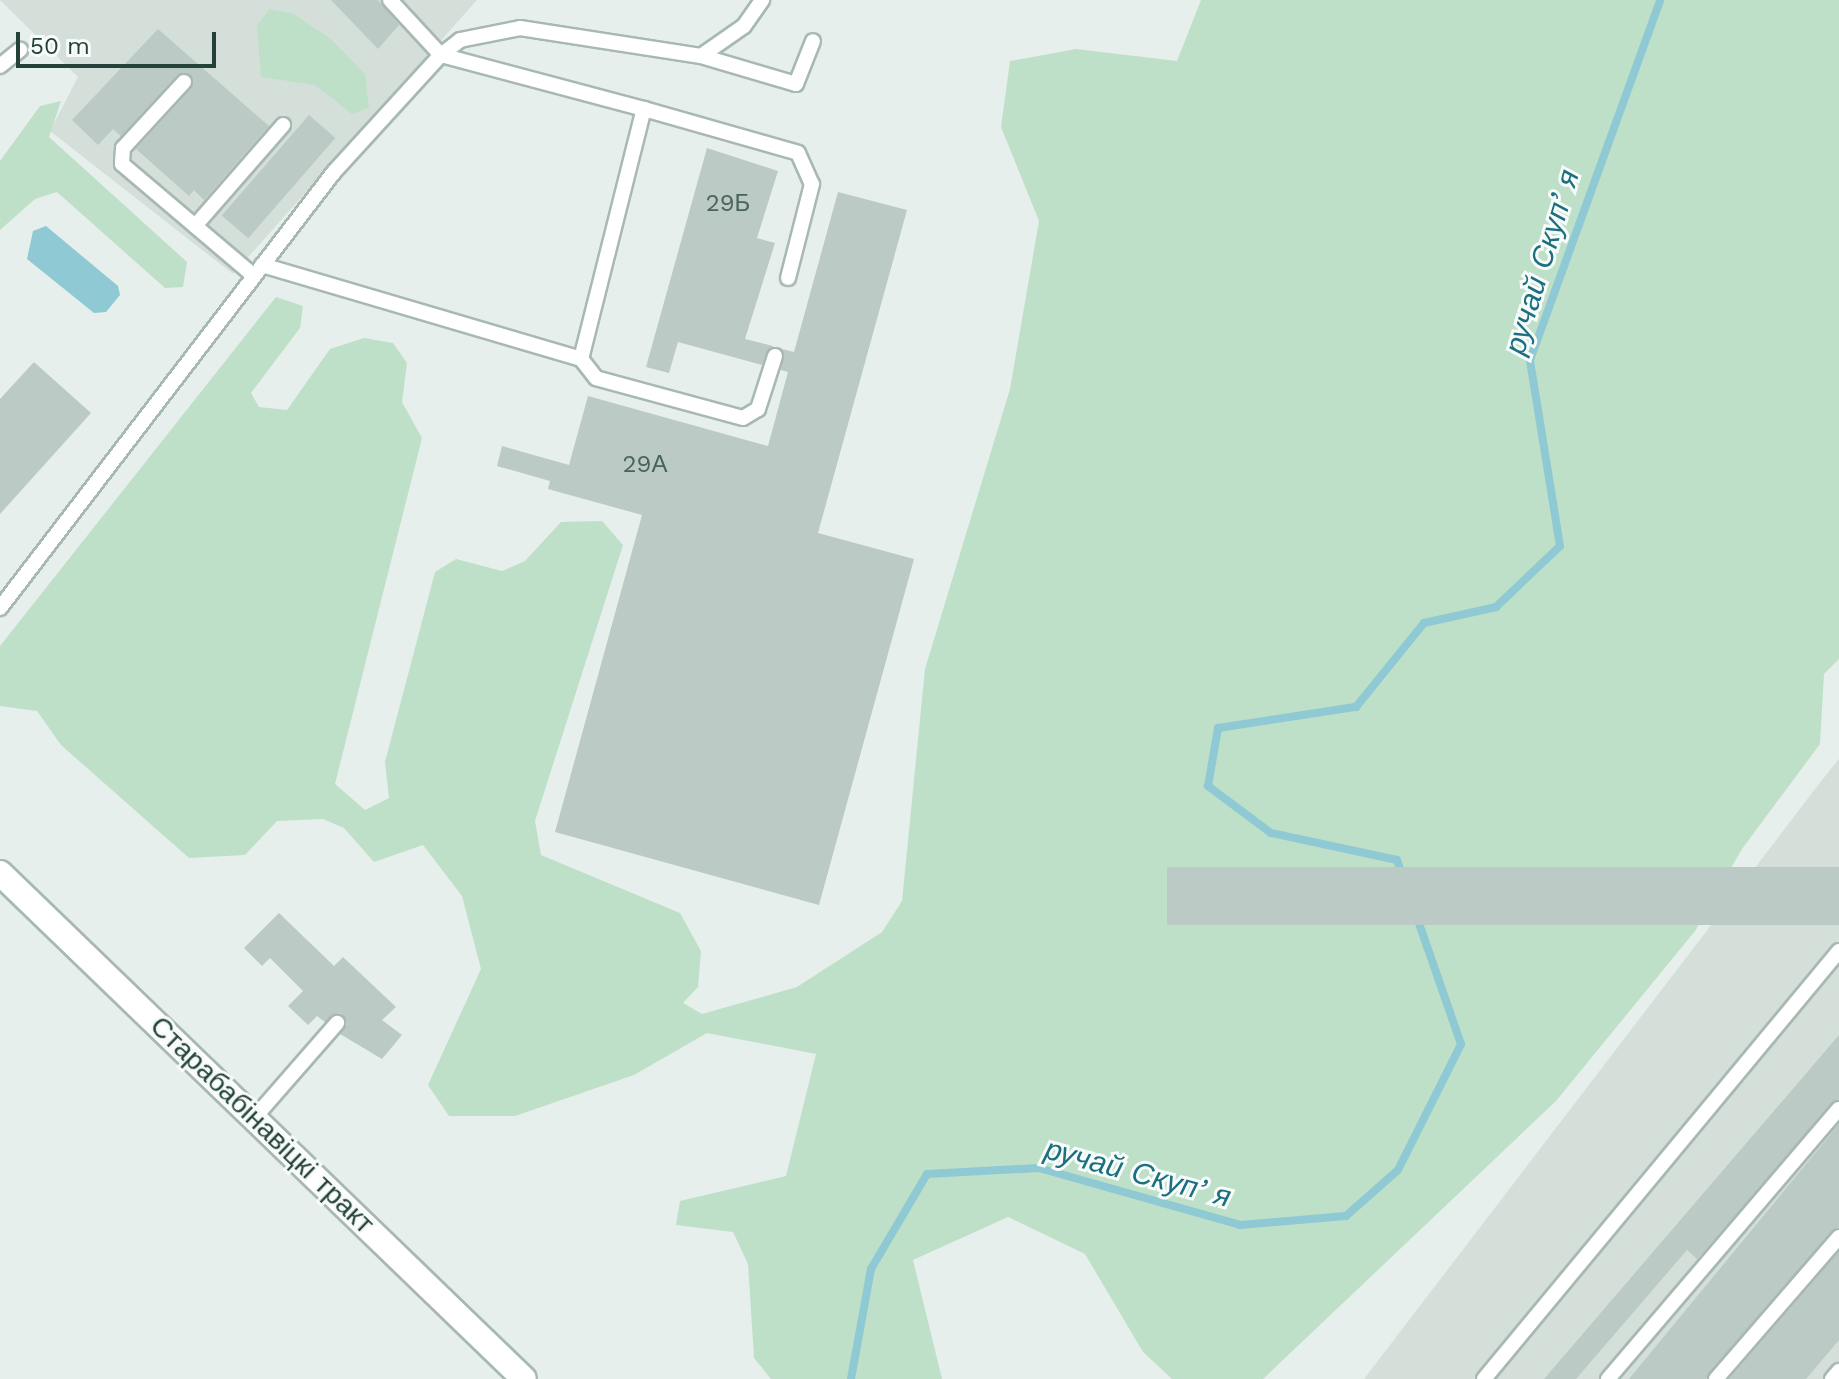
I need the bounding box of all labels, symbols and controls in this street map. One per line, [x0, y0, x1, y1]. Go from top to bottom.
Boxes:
scale bar [20, 16, 220, 66]
text: 50 m [30, 32, 90, 60]
water label: ручай Скупʼя [1497, 165, 1587, 359]
house number: 29Б [706, 190, 750, 218]
house number: 29А [623, 451, 667, 479]
street label: Старабабінавіцкі тракт [143, 1009, 381, 1241]
water label: ручай Скупʼя [1041, 1131, 1235, 1215]

